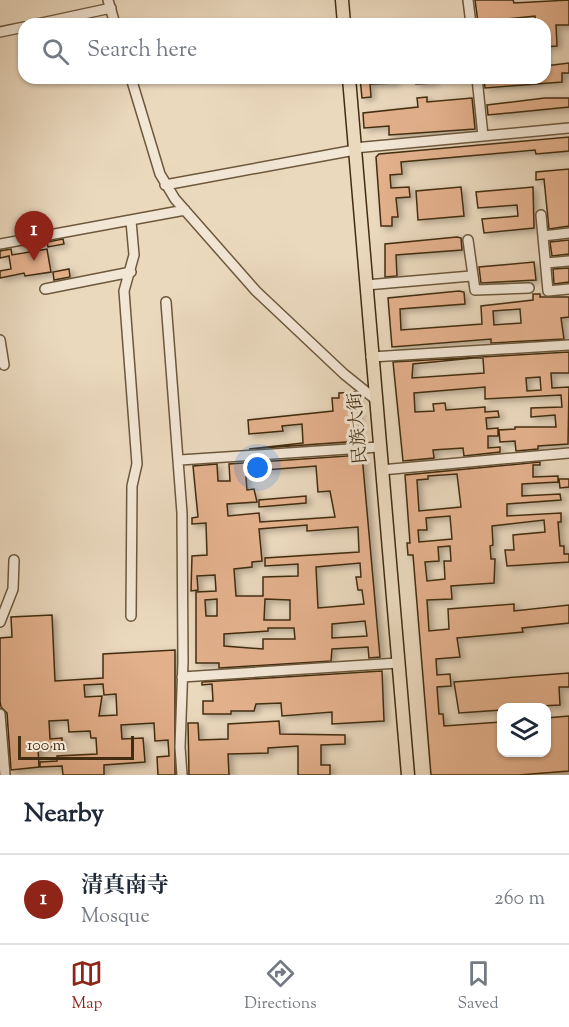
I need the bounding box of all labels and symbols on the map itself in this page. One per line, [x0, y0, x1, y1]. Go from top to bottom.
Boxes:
pin: 1 [15, 212, 54, 261]
street label: 民族大街 [343, 391, 375, 465]
your location [243, 453, 272, 482]
scale bar [18, 733, 134, 760]

